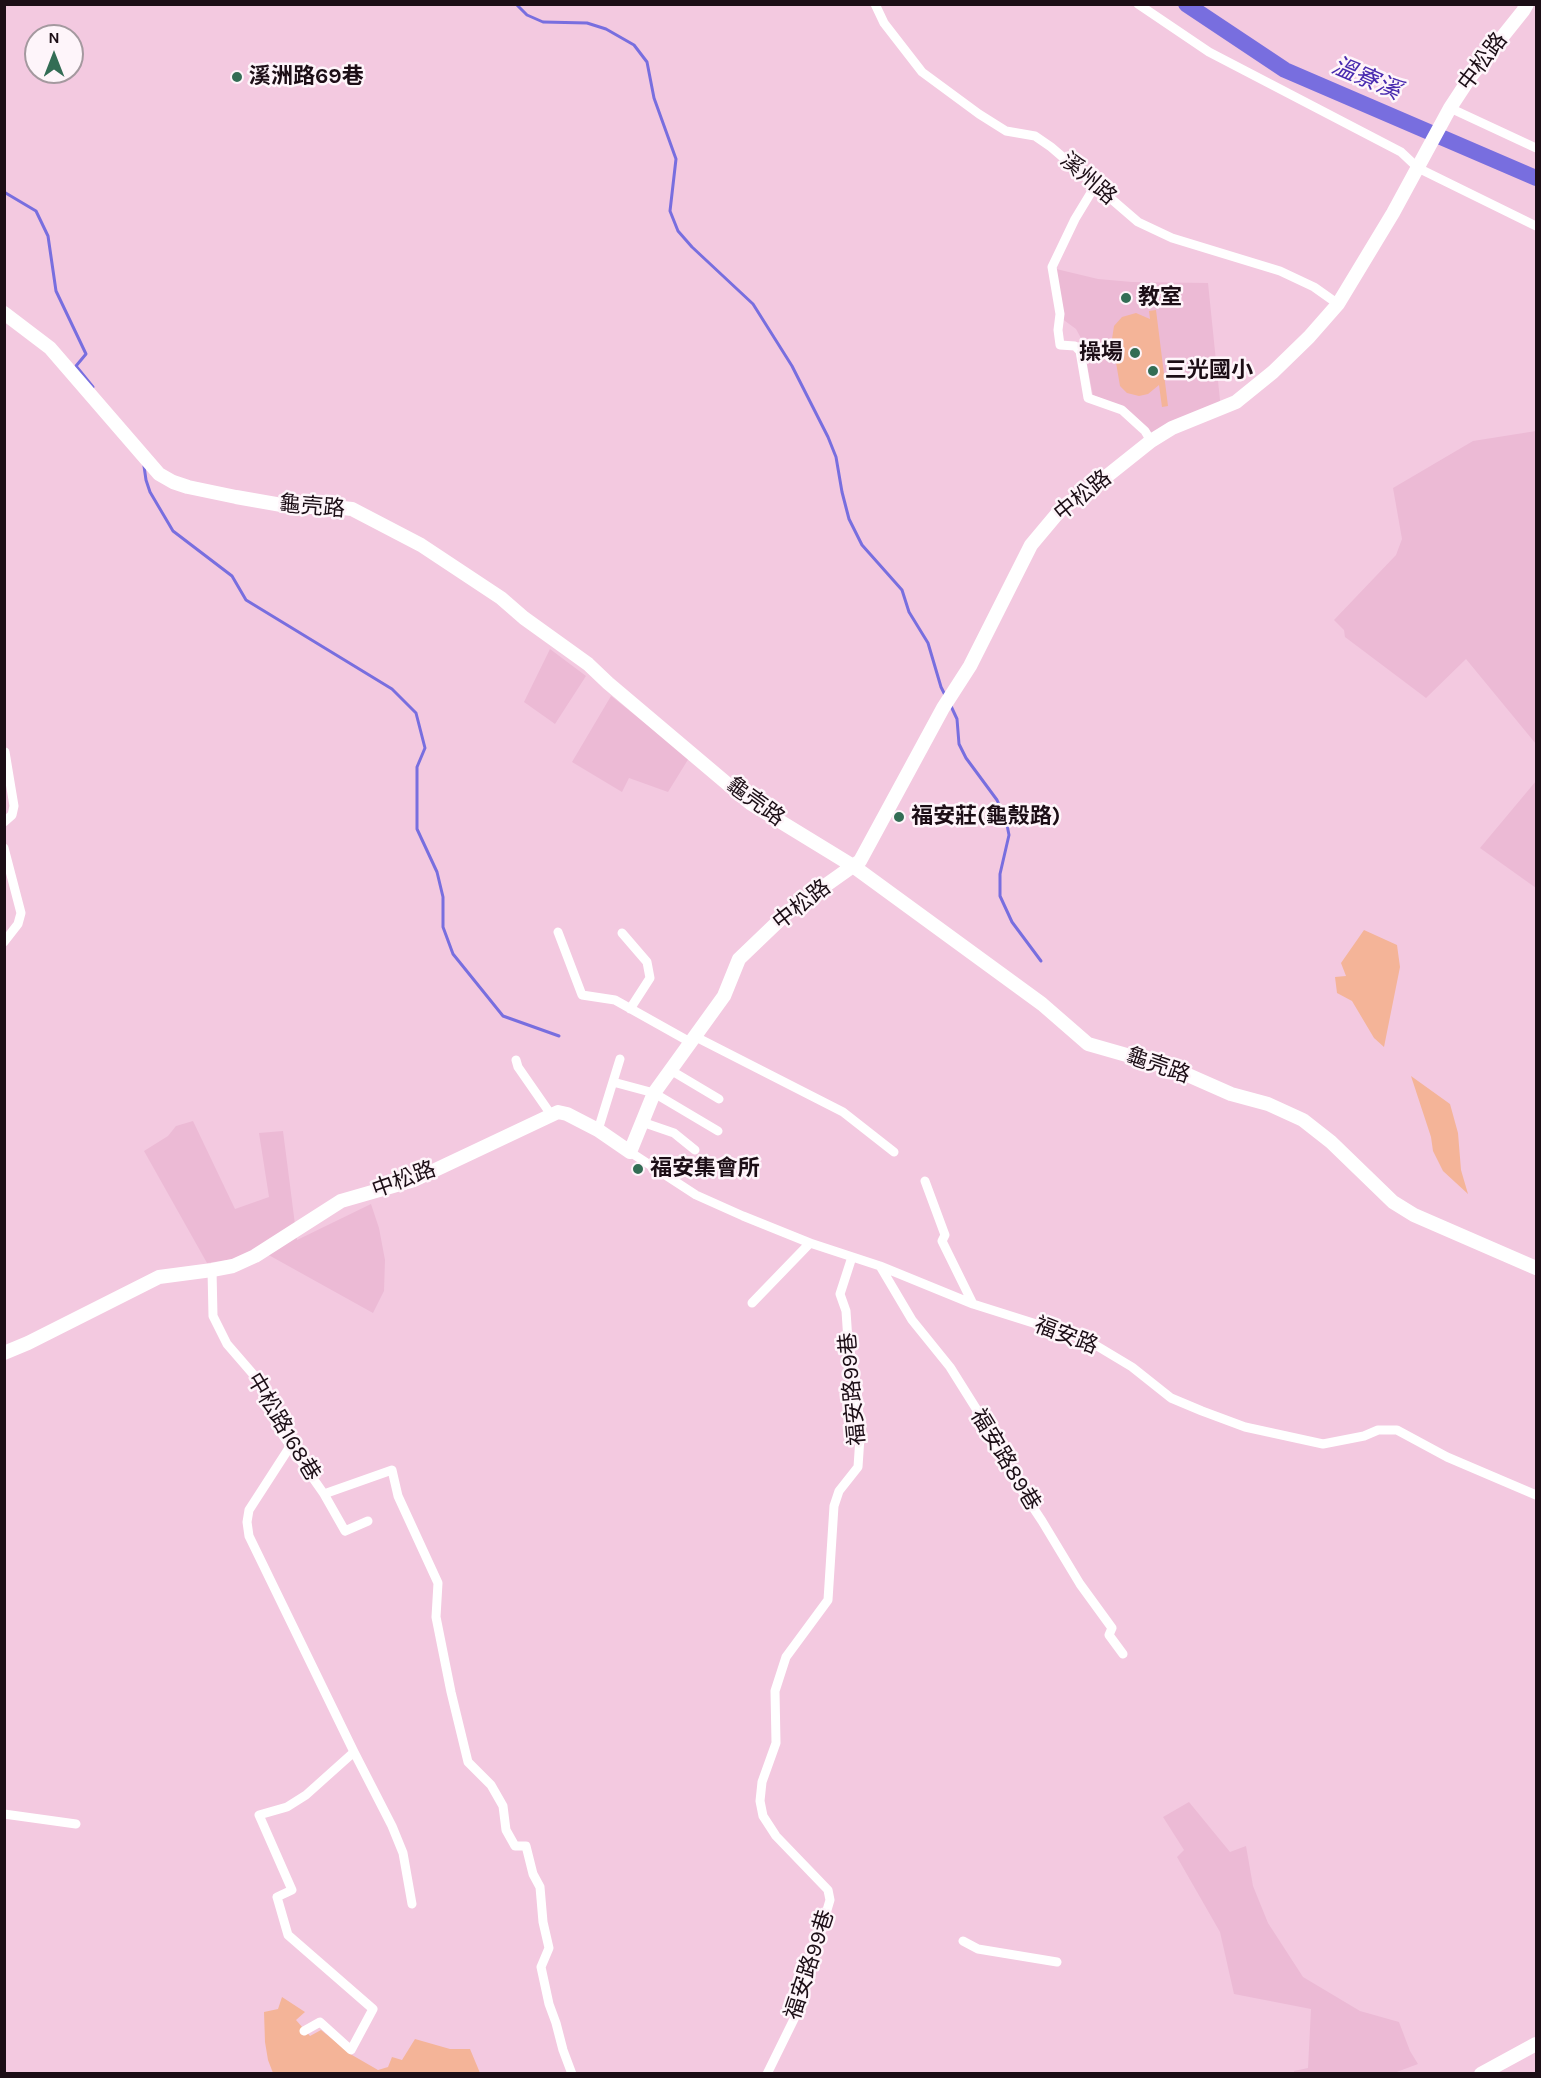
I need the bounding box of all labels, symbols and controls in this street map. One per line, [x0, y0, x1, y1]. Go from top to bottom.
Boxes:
north arrow [24, 24, 84, 84]
text: N [48, 28, 60, 47]
street label: 中松路 [1453, 28, 1513, 96]
water label: 溫寮溪 [1327, 52, 1405, 106]
place label: 溪洲路69巷 [249, 64, 364, 90]
marker: 溪洲路69巷 [230, 70, 244, 84]
street label: 溪州路 [1054, 147, 1122, 211]
place label: 教室 [1138, 285, 1182, 311]
marker: 教室 [1119, 291, 1133, 305]
place label: 操場 [1079, 340, 1123, 366]
marker: 操場 [1128, 346, 1142, 360]
place label: 三光國小 [1165, 358, 1253, 384]
marker: 三光國小 [1146, 364, 1160, 378]
street label: 中松路 [1049, 465, 1117, 527]
street label: 龜壳路 [278, 491, 346, 523]
street label: 龜壳路 [721, 772, 789, 832]
place label: 福安莊(龜殼路) [911, 804, 1061, 830]
marker: 福安莊(龜殼路) [892, 810, 906, 824]
street label: 中松路 [768, 874, 836, 936]
street label: 龜壳路 [1123, 1043, 1193, 1089]
street label: 中松路 [368, 1156, 440, 1204]
place label: 福安集會所 [650, 1156, 760, 1182]
marker: 福安集會所 [631, 1162, 645, 1176]
street label: 福安路 [1030, 1312, 1102, 1360]
street label: 福安路99巷 [835, 1331, 871, 1447]
street label: 中松路168巷 [240, 1368, 326, 1486]
street label: 福安路89巷 [964, 1404, 1046, 1516]
street label: 福安路99巷 [780, 1907, 840, 2023]

